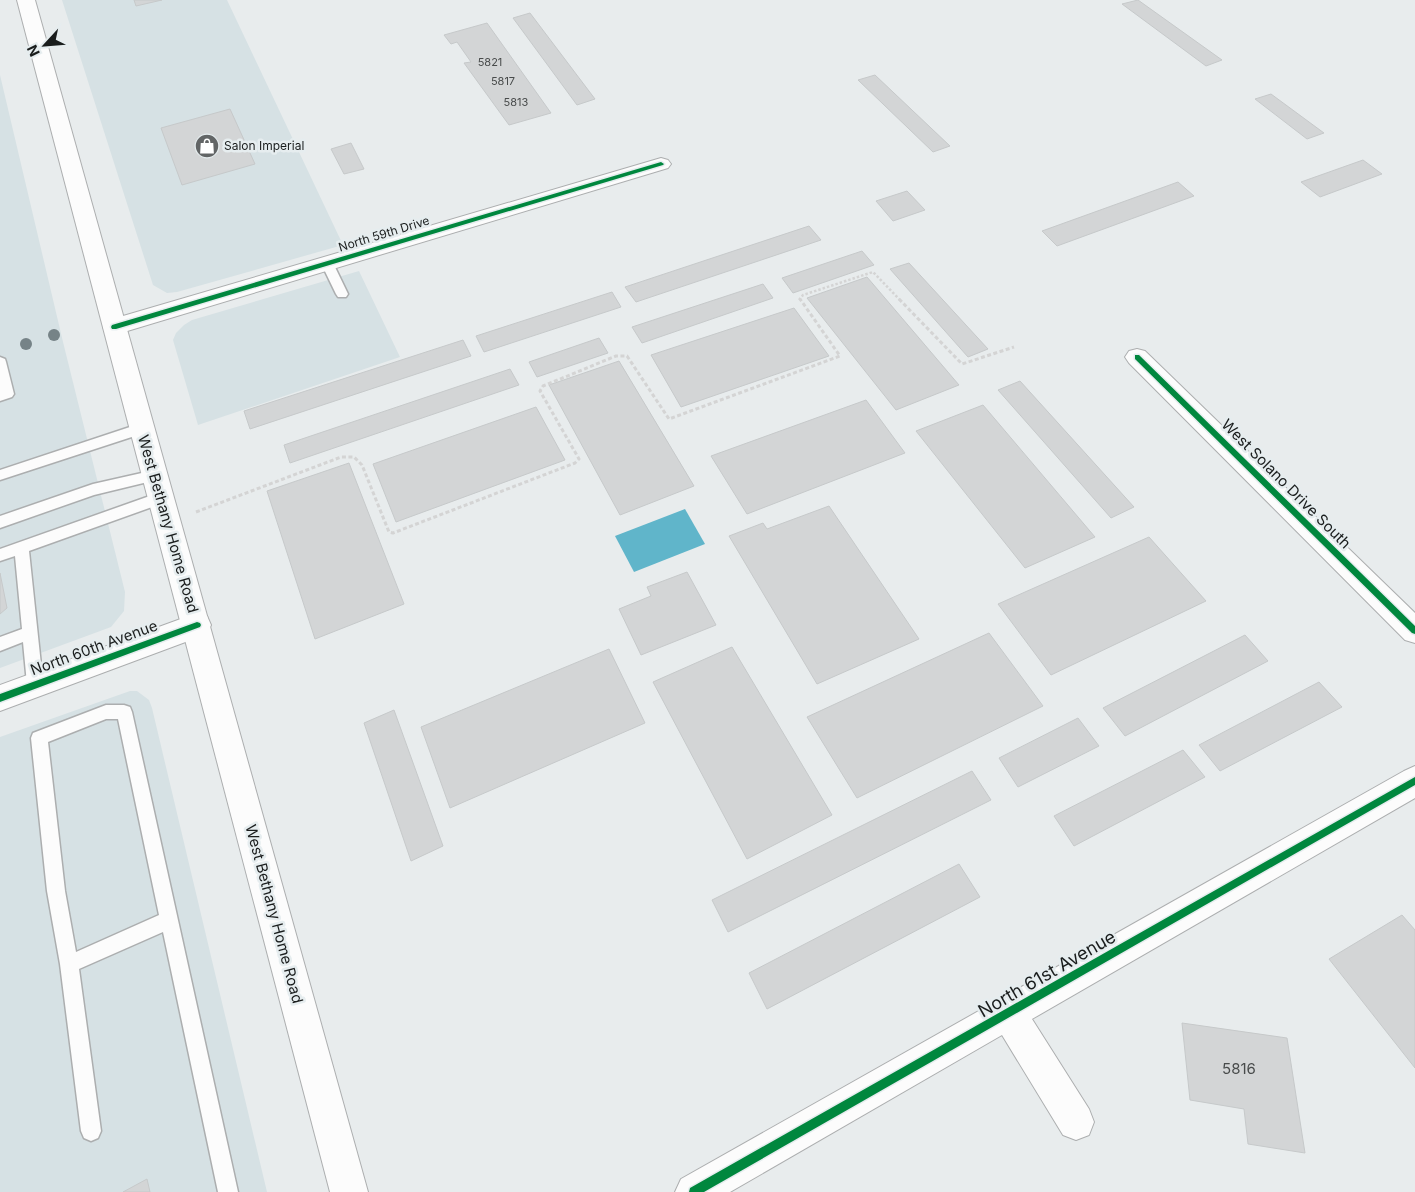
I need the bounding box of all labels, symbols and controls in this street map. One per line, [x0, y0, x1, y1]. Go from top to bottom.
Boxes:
north arrow [20, 20, 70, 70]
text: N [23, 42, 43, 59]
house number: 5821 [478, 55, 502, 69]
house number: 5817 [491, 74, 515, 88]
house number: 5813 [504, 95, 529, 109]
shop icon: Salon Imperial [194, 133, 220, 159]
place label: Salon Imperial [224, 138, 304, 153]
street label: North 59th Drive [337, 213, 431, 254]
street label: West Solano Drive South [1218, 415, 1355, 552]
street label: West Bethany Home Road [134, 433, 203, 615]
street label: North 60th Avenue [28, 616, 160, 679]
street label: West Bethany Home Road [241, 822, 308, 1005]
street label: North 61st Avenue [974, 926, 1119, 1021]
house number: 5816 [1222, 1059, 1256, 1078]

